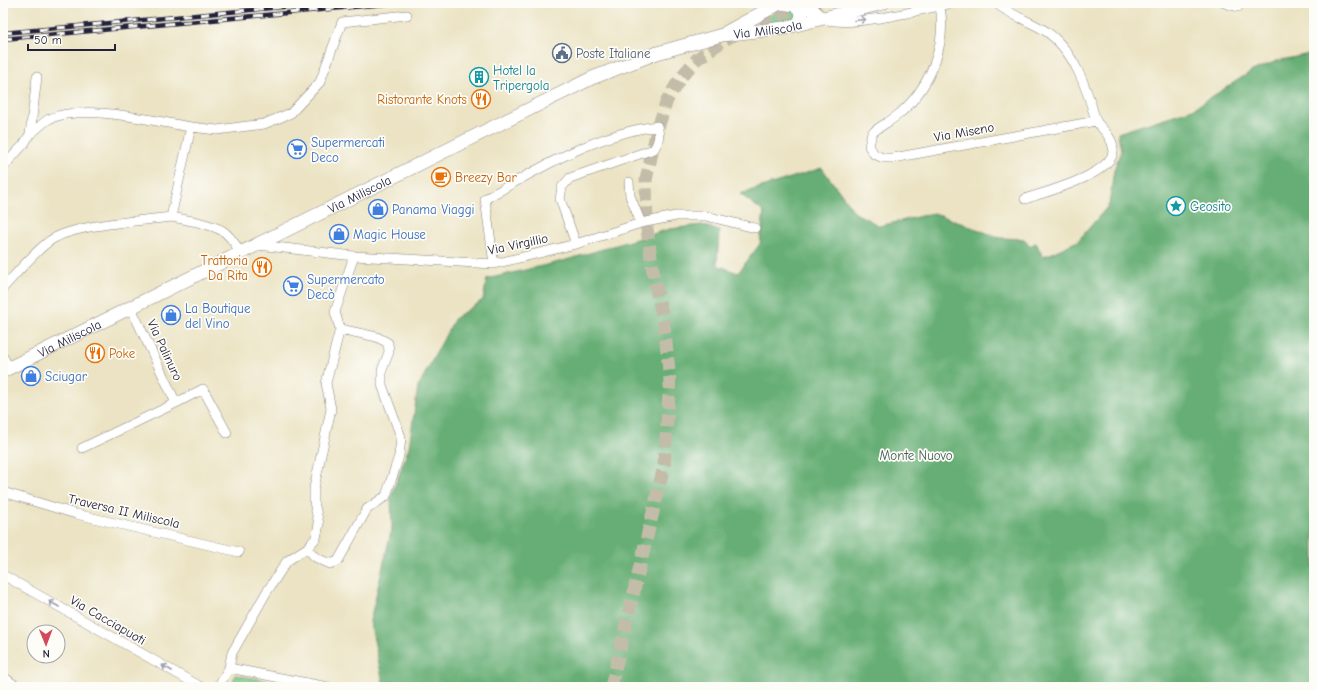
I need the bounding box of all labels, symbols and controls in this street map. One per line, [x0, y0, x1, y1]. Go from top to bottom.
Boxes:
street label: Via Miliscola [733, 16, 803, 41]
one-way arrow [853, 16, 866, 23]
scale bar [28, 26, 115, 52]
text: 50 m [34, 33, 62, 47]
public building icon: Poste Italiane [551, 42, 573, 64]
place label: Poste Italiane [576, 46, 651, 61]
place label: Hotel la Tripergola [493, 63, 549, 93]
building icon: Hotel la Tripergola [468, 66, 490, 88]
restaurant icon: Ristorante Knots [470, 88, 492, 110]
place label: Ristorante Knots [377, 92, 467, 107]
street label: Via Miseno [933, 119, 995, 145]
place label: Supermercati Deco [311, 135, 385, 165]
supermarket icon: Supermercati Deco [286, 138, 308, 160]
cafe icon: Breezy Bar [430, 166, 452, 188]
place label: Breezy Bar [455, 170, 518, 185]
street label: Via Miliscola [325, 172, 393, 216]
place icon: Geosito [1165, 195, 1187, 217]
shop icon: Panama Viaggi [367, 198, 389, 220]
place label: Geosito [1190, 199, 1231, 214]
place label: Panama Viaggi [392, 202, 475, 217]
shop icon: Magic House [328, 223, 350, 245]
place label: Magic House [353, 227, 426, 242]
street label: Via Virgillio [487, 230, 550, 258]
place label: Trattoria Da Rita [201, 253, 248, 283]
restaurant icon: Trattoria Da Rita [251, 256, 273, 278]
place label: Supermercato Decò [307, 272, 385, 302]
supermarket icon: Supermercato Decò [282, 275, 304, 297]
place label: La Boutique del Vino [185, 301, 251, 331]
shop icon: La Boutique del Vino [160, 304, 182, 326]
street label: Via Miliscola [35, 316, 103, 360]
street label: Via Palinuro [144, 317, 186, 383]
restaurant icon: Poke [84, 342, 106, 364]
place label: Poke [109, 346, 136, 361]
shop icon: Sciugar [20, 365, 42, 387]
place label: Sciugar [45, 369, 88, 384]
park label: Monte Nuovo [879, 448, 953, 463]
street label: Traversa II Miliscola [67, 491, 181, 531]
street label: Via Cacciapuoti [68, 592, 148, 648]
one-way arrow [48, 599, 60, 607]
north arrow [26, 624, 66, 664]
text: N [42, 647, 50, 660]
one-way arrow [161, 663, 173, 671]

